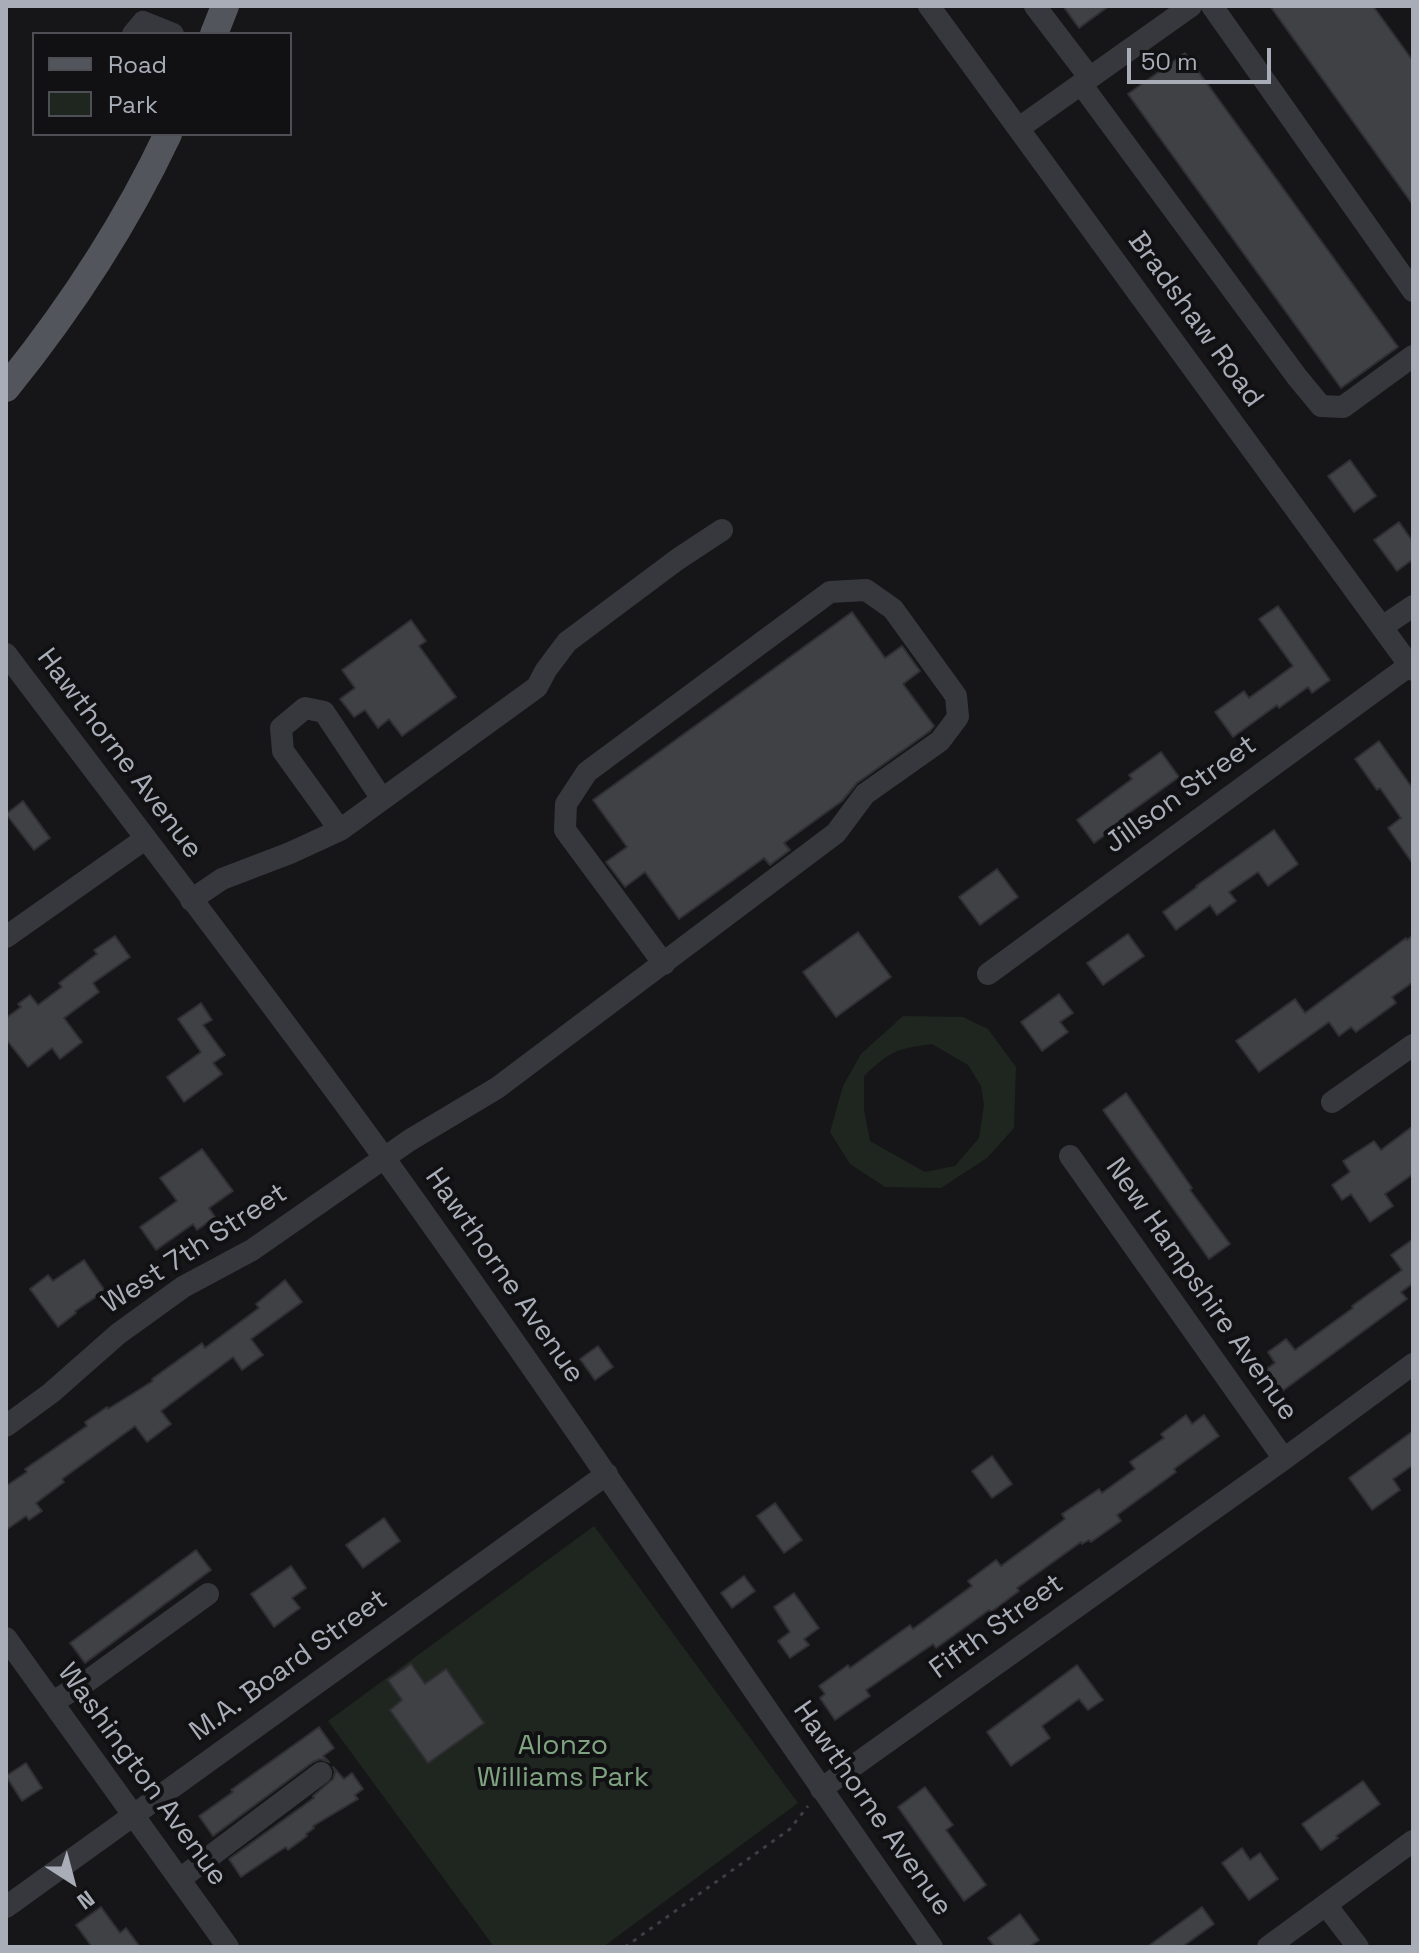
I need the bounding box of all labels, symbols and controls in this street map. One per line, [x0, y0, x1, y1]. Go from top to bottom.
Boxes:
legend [32, 32, 292, 136]
scale bar [1131, 32, 1275, 82]
text: 50 m [1141, 46, 1198, 77]
text: Road [108, 49, 167, 80]
text: Park [108, 89, 158, 120]
street label: Bradshaw Road [1120, 226, 1270, 414]
street label: Hawthorne Avenue [29, 642, 209, 866]
street label: Jillson Street [1099, 729, 1263, 861]
street label: New Hampshire Avenue [1098, 1152, 1304, 1428]
street label: Hawthorne Avenue [417, 1162, 591, 1390]
street label: West 7th Street [96, 1177, 294, 1321]
street label: Fifth Street [924, 1567, 1070, 1687]
street label: M.A. Board Street [184, 1583, 394, 1749]
street label: Washington Avenue [50, 1657, 234, 1893]
street label: Hawthorne Avenue [785, 1695, 959, 1923]
park label: Alonzo Williams Park [477, 1729, 649, 1795]
north arrow [32, 1841, 112, 1921]
text: N [72, 1885, 100, 1916]

